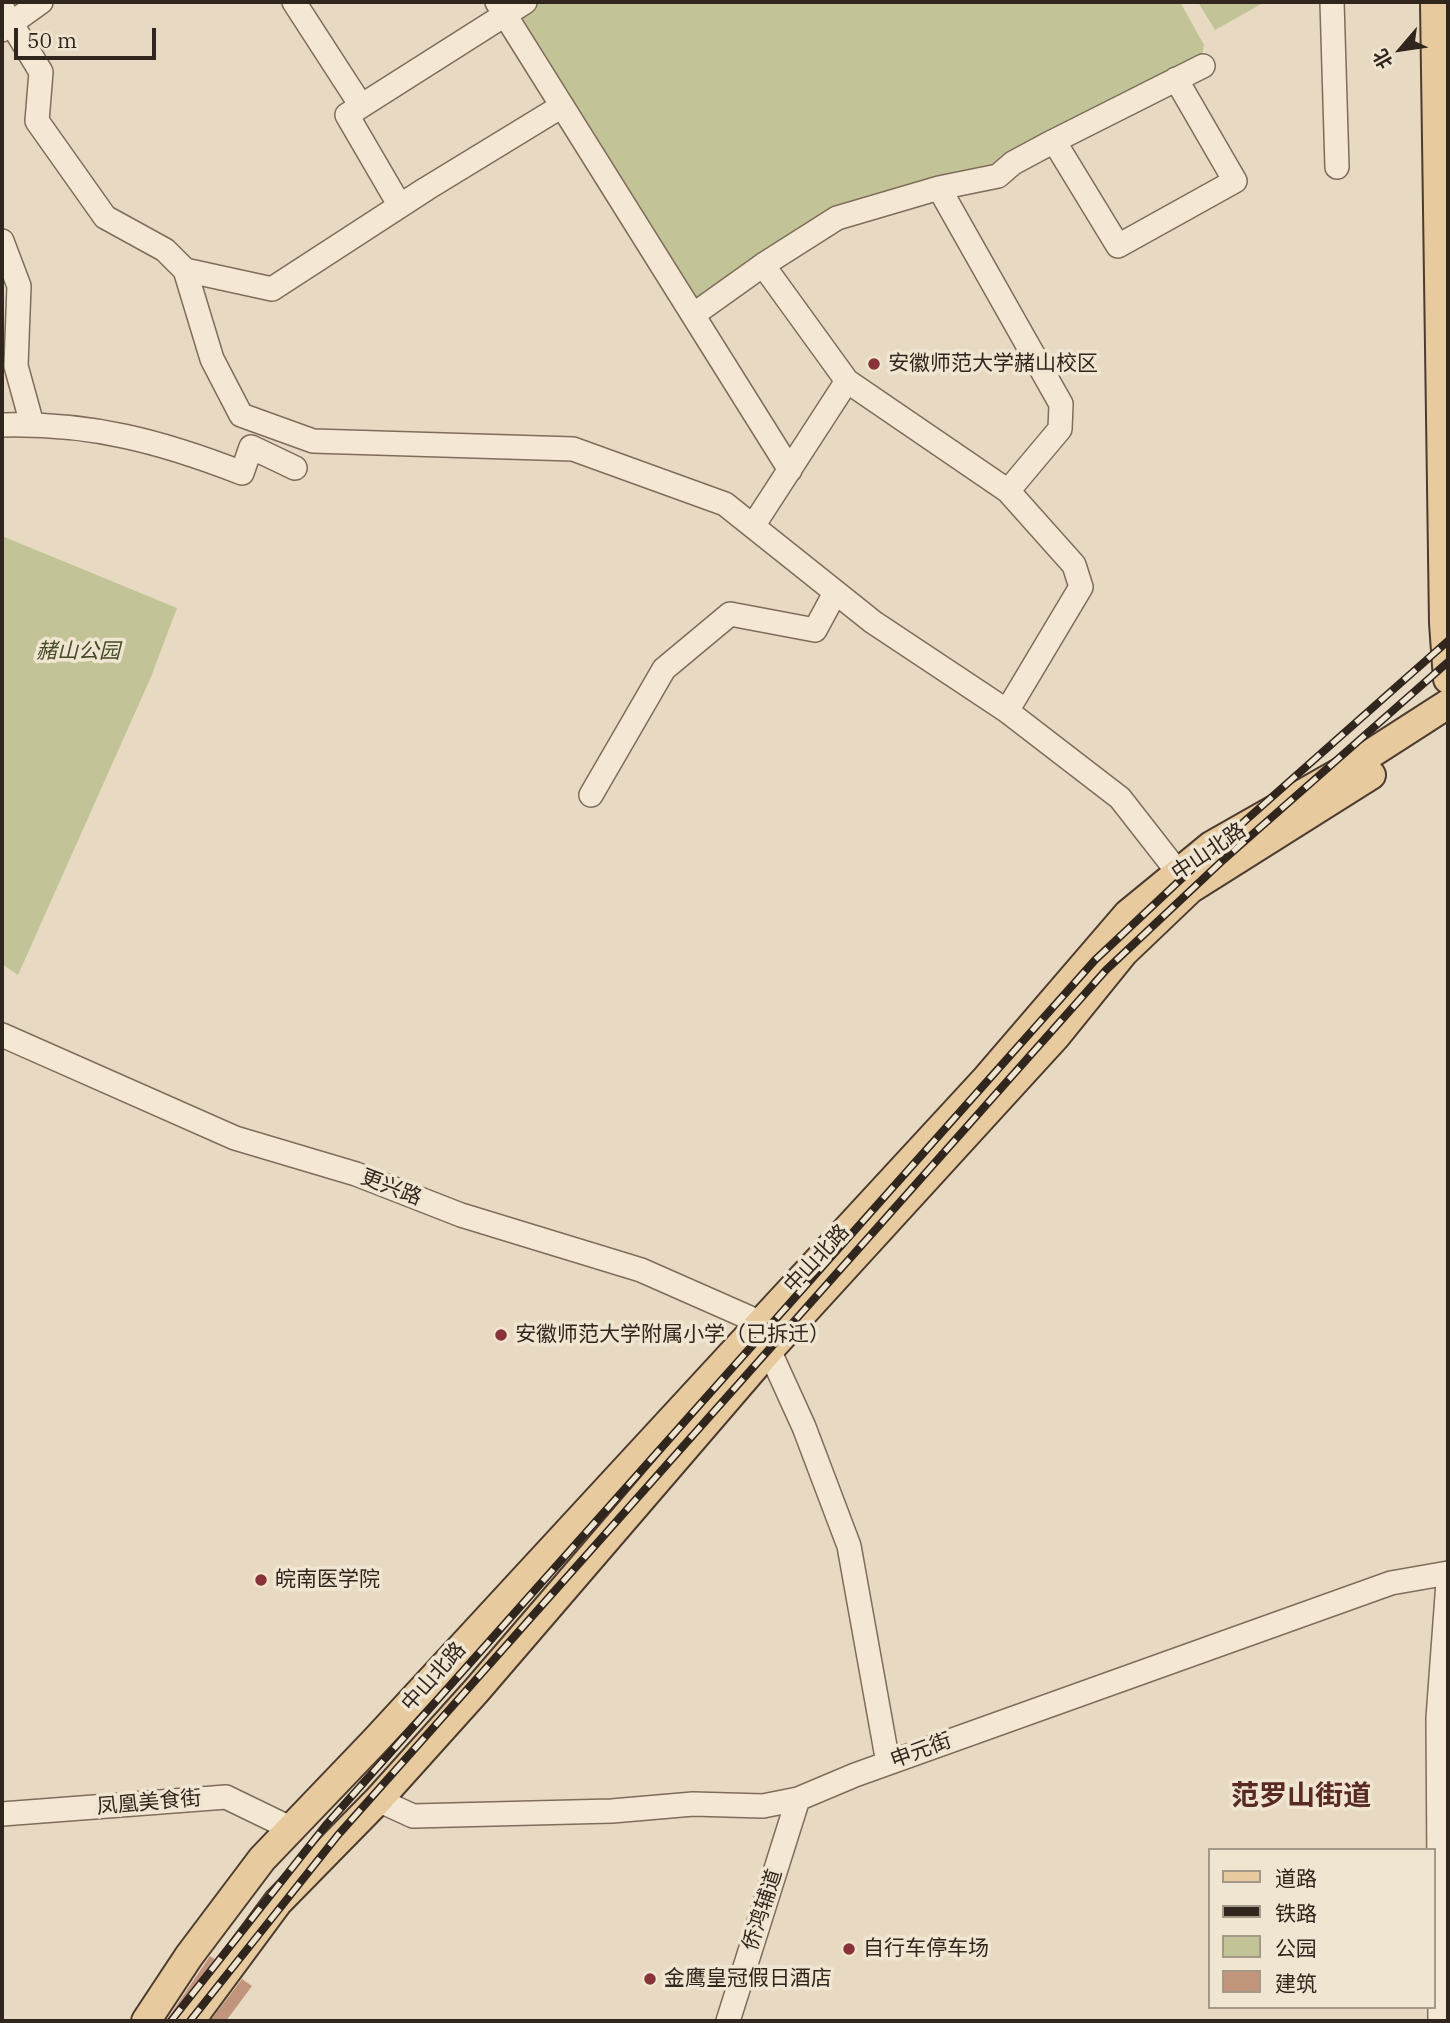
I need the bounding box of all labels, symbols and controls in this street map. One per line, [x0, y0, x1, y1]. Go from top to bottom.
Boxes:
scale bar [18, 14, 159, 58]
north arrow [1366, 14, 1436, 84]
text: 50 m [27, 26, 77, 54]
text: 北 [1368, 45, 1398, 73]
place label: 安徽师范大学赭山校区 [888, 351, 1098, 377]
marker: 安徽师范大学赭山校区 [866, 356, 882, 372]
park label: 赭山公园 [36, 639, 120, 665]
street label: 中山北路 [1167, 818, 1251, 886]
street label: 更兴路 [357, 1165, 425, 1211]
street label: 中山北路 [779, 1220, 855, 1298]
place label: 安徽师范大学附属小学（已拆迁） [515, 1322, 830, 1348]
marker: 安徽师范大学附属小学（已拆迁） [493, 1327, 509, 1343]
place label: 皖南医学院 [275, 1567, 380, 1593]
marker: 皖南医学院 [253, 1572, 269, 1588]
street label: 中山北路 [397, 1637, 471, 1717]
street label: 申元街 [887, 1728, 955, 1774]
district label: 范罗山街道 [1231, 1780, 1371, 1814]
street label: 凤凰美食街 [96, 1786, 202, 1820]
legend [1208, 1848, 1436, 2009]
text: 道路 [1275, 1864, 1317, 1892]
street label: 侨鸿辅道 [738, 1866, 788, 1954]
text: 铁路 [1275, 1899, 1317, 1927]
text: 公园 [1275, 1934, 1317, 1962]
place label: 自行车停车场 [863, 1936, 989, 1962]
marker: 自行车停车场 [841, 1941, 857, 1957]
place label: 金鹰皇冠假日酒店 [664, 1966, 832, 1992]
text: 建筑 [1275, 1969, 1317, 1997]
marker: 金鹰皇冠假日酒店 [642, 1971, 658, 1987]

